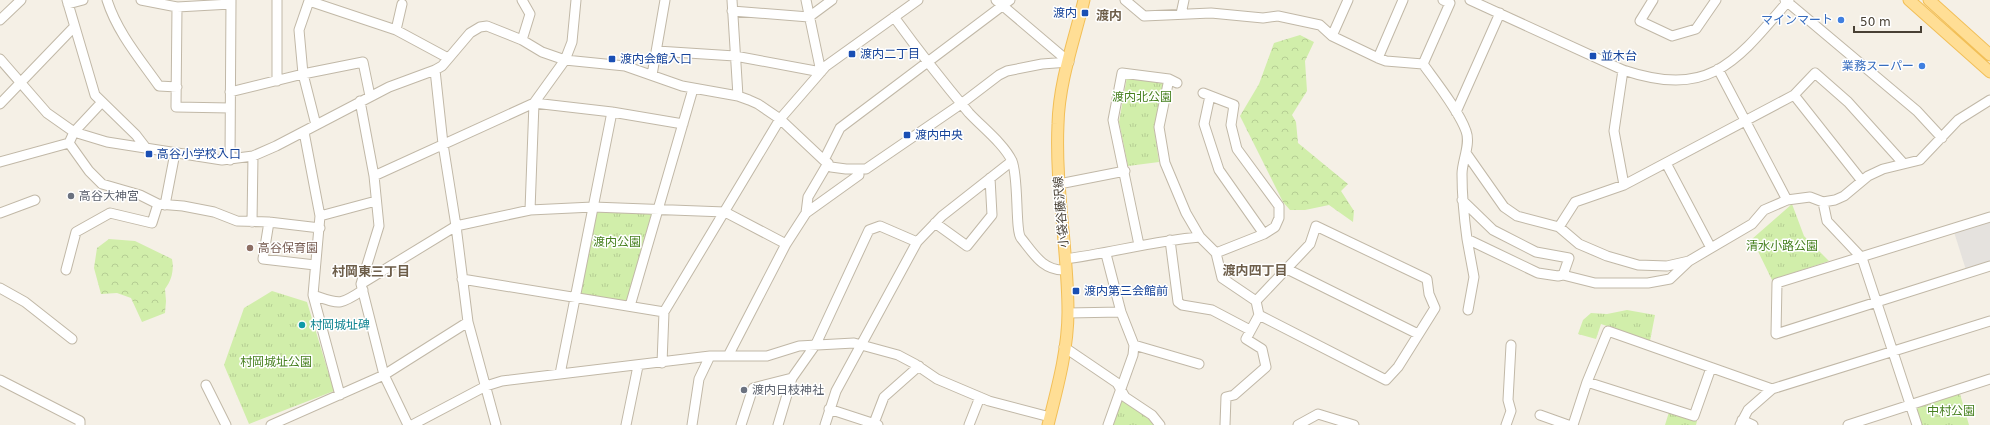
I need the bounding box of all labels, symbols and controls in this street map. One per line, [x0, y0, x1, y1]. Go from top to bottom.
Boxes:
place label: 渡内 [1053, 6, 1077, 20]
marker: 渡内 [1080, 8, 1090, 18]
district label: 渡内 [1096, 8, 1122, 23]
scale bar [1854, 8, 1921, 34]
place label: マインマート [1761, 13, 1833, 27]
marker: マインマート [1836, 15, 1846, 25]
text: 50 m [1860, 15, 1891, 29]
place label: 渡内二丁目 [860, 47, 920, 61]
marker: 渡内二丁目 [847, 49, 857, 59]
place label: 並木台 [1601, 49, 1637, 63]
marker: 並木台 [1588, 51, 1598, 61]
place label: 渡内会館入口 [620, 52, 692, 66]
marker: 渡内会館入口 [607, 54, 617, 64]
place label: 業務スーパー [1842, 59, 1914, 73]
marker: 業務スーパー [1917, 61, 1927, 71]
park label: 渡内北公園 [1112, 90, 1172, 104]
place label: 渡内中央 [915, 128, 963, 142]
marker: 渡内中央 [902, 130, 912, 140]
place label: 高谷小学校入口 [157, 147, 241, 161]
marker: 高谷小学校入口 [144, 149, 154, 159]
street label: 小袋谷藤沢線 [1051, 176, 1071, 248]
place label: 高谷大神宮 [79, 189, 139, 203]
marker: 高谷大神宮 [66, 191, 76, 201]
park label: 渡内公園 [593, 235, 641, 249]
park label: 清水小路公園 [1746, 239, 1818, 253]
place label: 高谷保育園 [258, 241, 318, 255]
marker: 高谷保育園 [245, 243, 255, 253]
district label: 渡内四丁目 [1222, 263, 1288, 278]
district label: 村岡東三丁目 [332, 264, 410, 279]
place label: 渡内第三会館前 [1084, 284, 1168, 298]
marker: 渡内第三会館前 [1071, 286, 1081, 296]
place label: 村岡城址碑 [310, 318, 370, 332]
marker: 村岡城址碑 [297, 320, 307, 330]
park label: 村岡城址公園 [240, 355, 312, 369]
place label: 渡内日枝神社 [752, 383, 824, 397]
marker: 渡内日枝神社 [739, 385, 749, 395]
park label: 中村公園 [1927, 404, 1975, 418]

